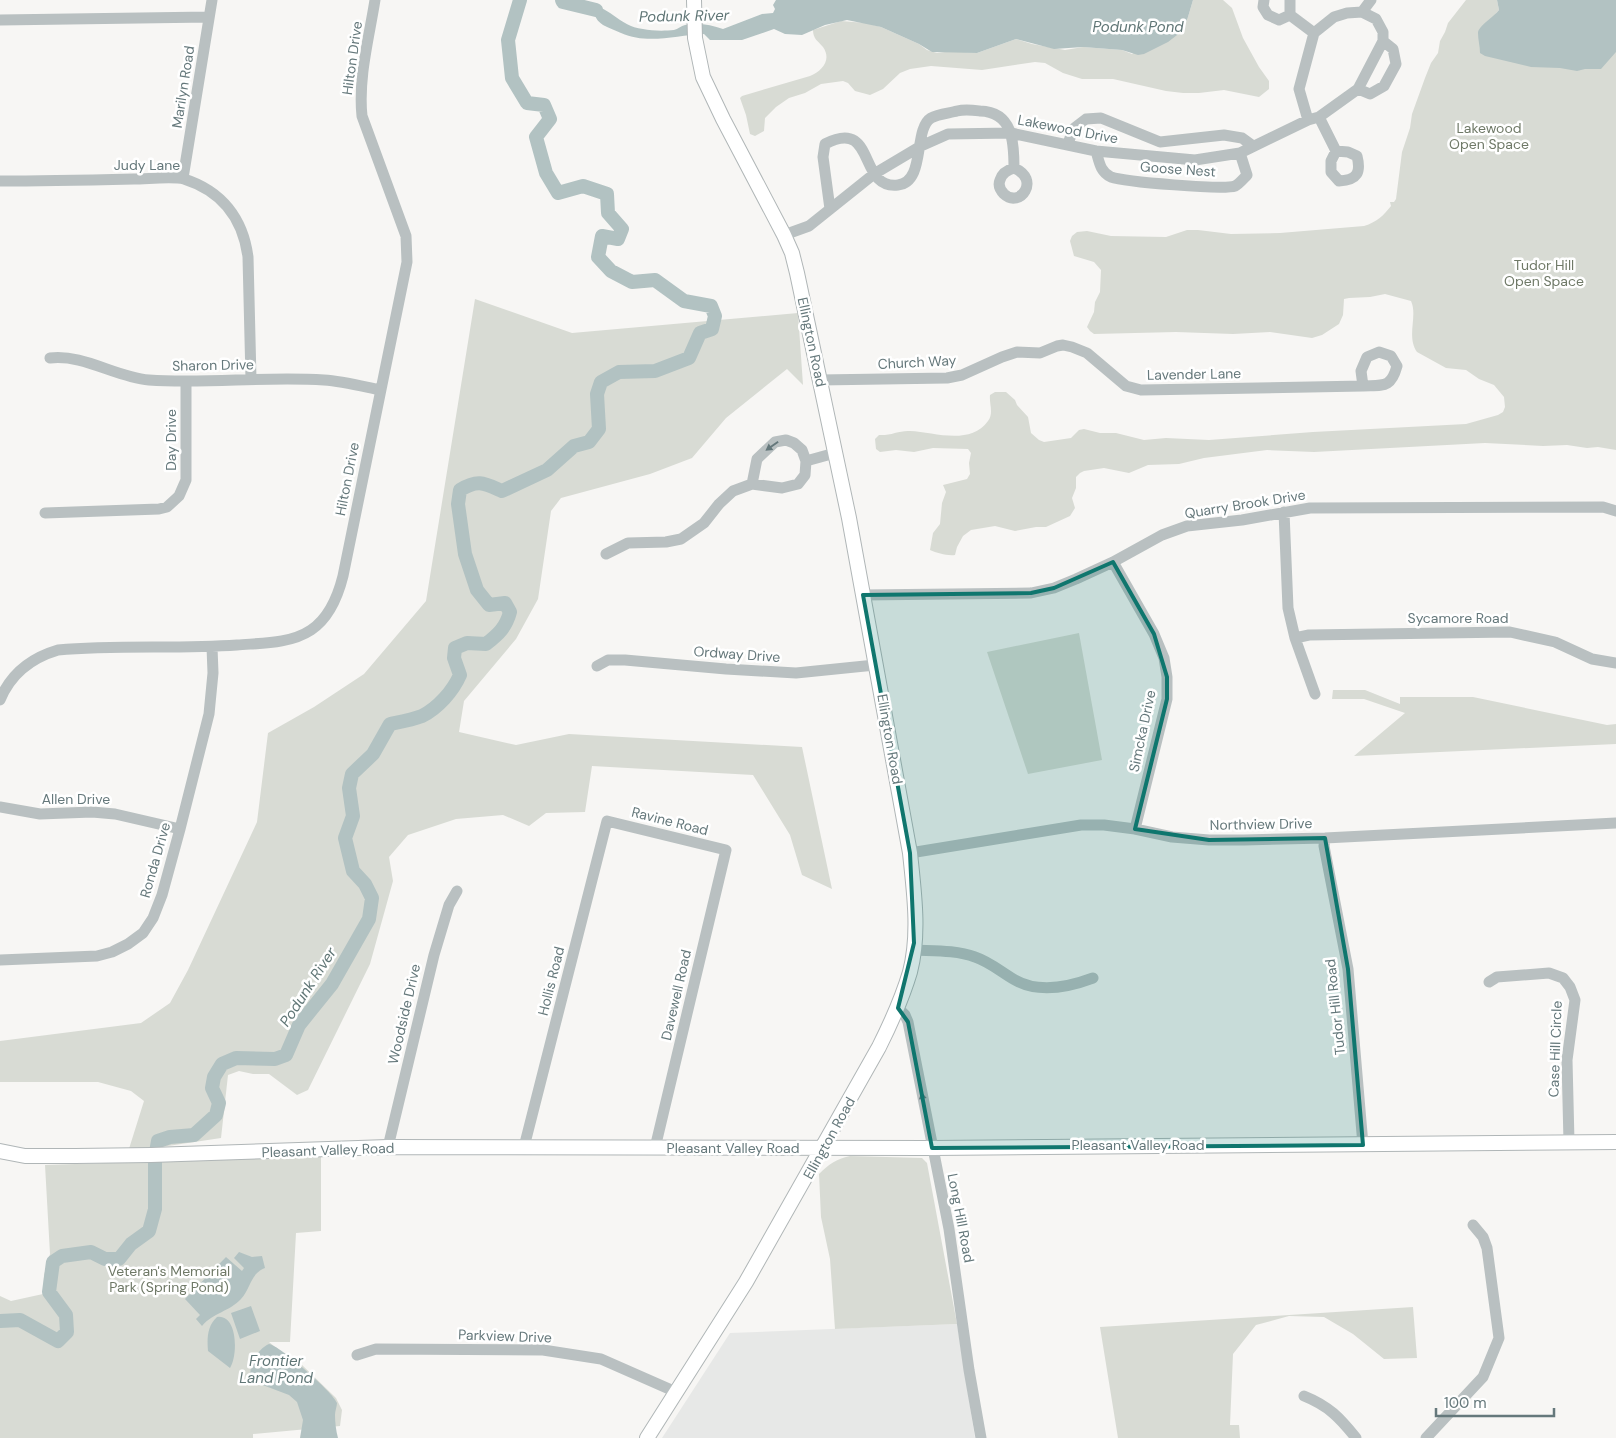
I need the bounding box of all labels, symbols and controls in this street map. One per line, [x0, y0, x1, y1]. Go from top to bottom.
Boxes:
water label: Podunk River [639, 5, 730, 27]
water label: Podunk Pond [1092, 17, 1184, 37]
street label: Hilton Drive [338, 20, 366, 96]
street label: Marilyn Road [168, 45, 198, 129]
street label: Lakewood Drive [1016, 110, 1120, 148]
park label: Lakewood Open Space [1449, 119, 1529, 153]
street label: Judy Lane [114, 156, 180, 174]
street label: Goose Nest [1140, 157, 1216, 181]
park label: Tudor Hill Open Space [1504, 256, 1584, 290]
street label: Ellington Road [794, 295, 830, 389]
street label: Church Way [877, 351, 957, 373]
street label: Sharon Drive [172, 355, 254, 375]
street label: Lavender Lane [1147, 364, 1241, 384]
street label: Day Drive [162, 409, 180, 471]
street label: Hilton Drive [331, 441, 363, 517]
one-way arrow [765, 441, 779, 451]
street label: Quarry Brook Drive [1183, 486, 1307, 522]
street label: Sycamore Road [1408, 609, 1508, 627]
street label: Ordway Drive [693, 642, 781, 666]
street label: Simcka Drive [1125, 688, 1159, 774]
street label: Ellington Road [873, 692, 907, 786]
street label: Allen Drive [42, 790, 110, 808]
street label: Ravine Road [630, 803, 710, 839]
street label: Northview Drive [1210, 814, 1312, 834]
street label: Ronda Drive [136, 820, 174, 900]
water label: Podunk River [275, 943, 341, 1030]
street label: Hollis Road [534, 944, 568, 1018]
street label: Davewell Road [657, 948, 695, 1042]
street label: Tudor Hill Road [1321, 958, 1349, 1056]
street label: Woodside Drive [384, 962, 424, 1066]
street label: Case Hill Circle [1544, 1000, 1566, 1098]
one-way arrow [918, 1091, 926, 1107]
street label: Ellington Road [799, 1094, 859, 1182]
street label: Pleasant Valley Road [1072, 1136, 1204, 1154]
street label: Pleasant Valley Road [261, 1139, 395, 1161]
street label: Pleasant Valley Road [667, 1139, 799, 1157]
street label: Long Hill Road [944, 1172, 978, 1264]
park label: Veteran's Memorial Park (Spring Pond) [108, 1262, 230, 1296]
street label: Parkview Drive [458, 1325, 552, 1347]
water label: Frontier Land Pond [239, 1351, 314, 1388]
scale bar [1436, 1386, 1554, 1418]
text: 100 m [1444, 1393, 1487, 1413]

